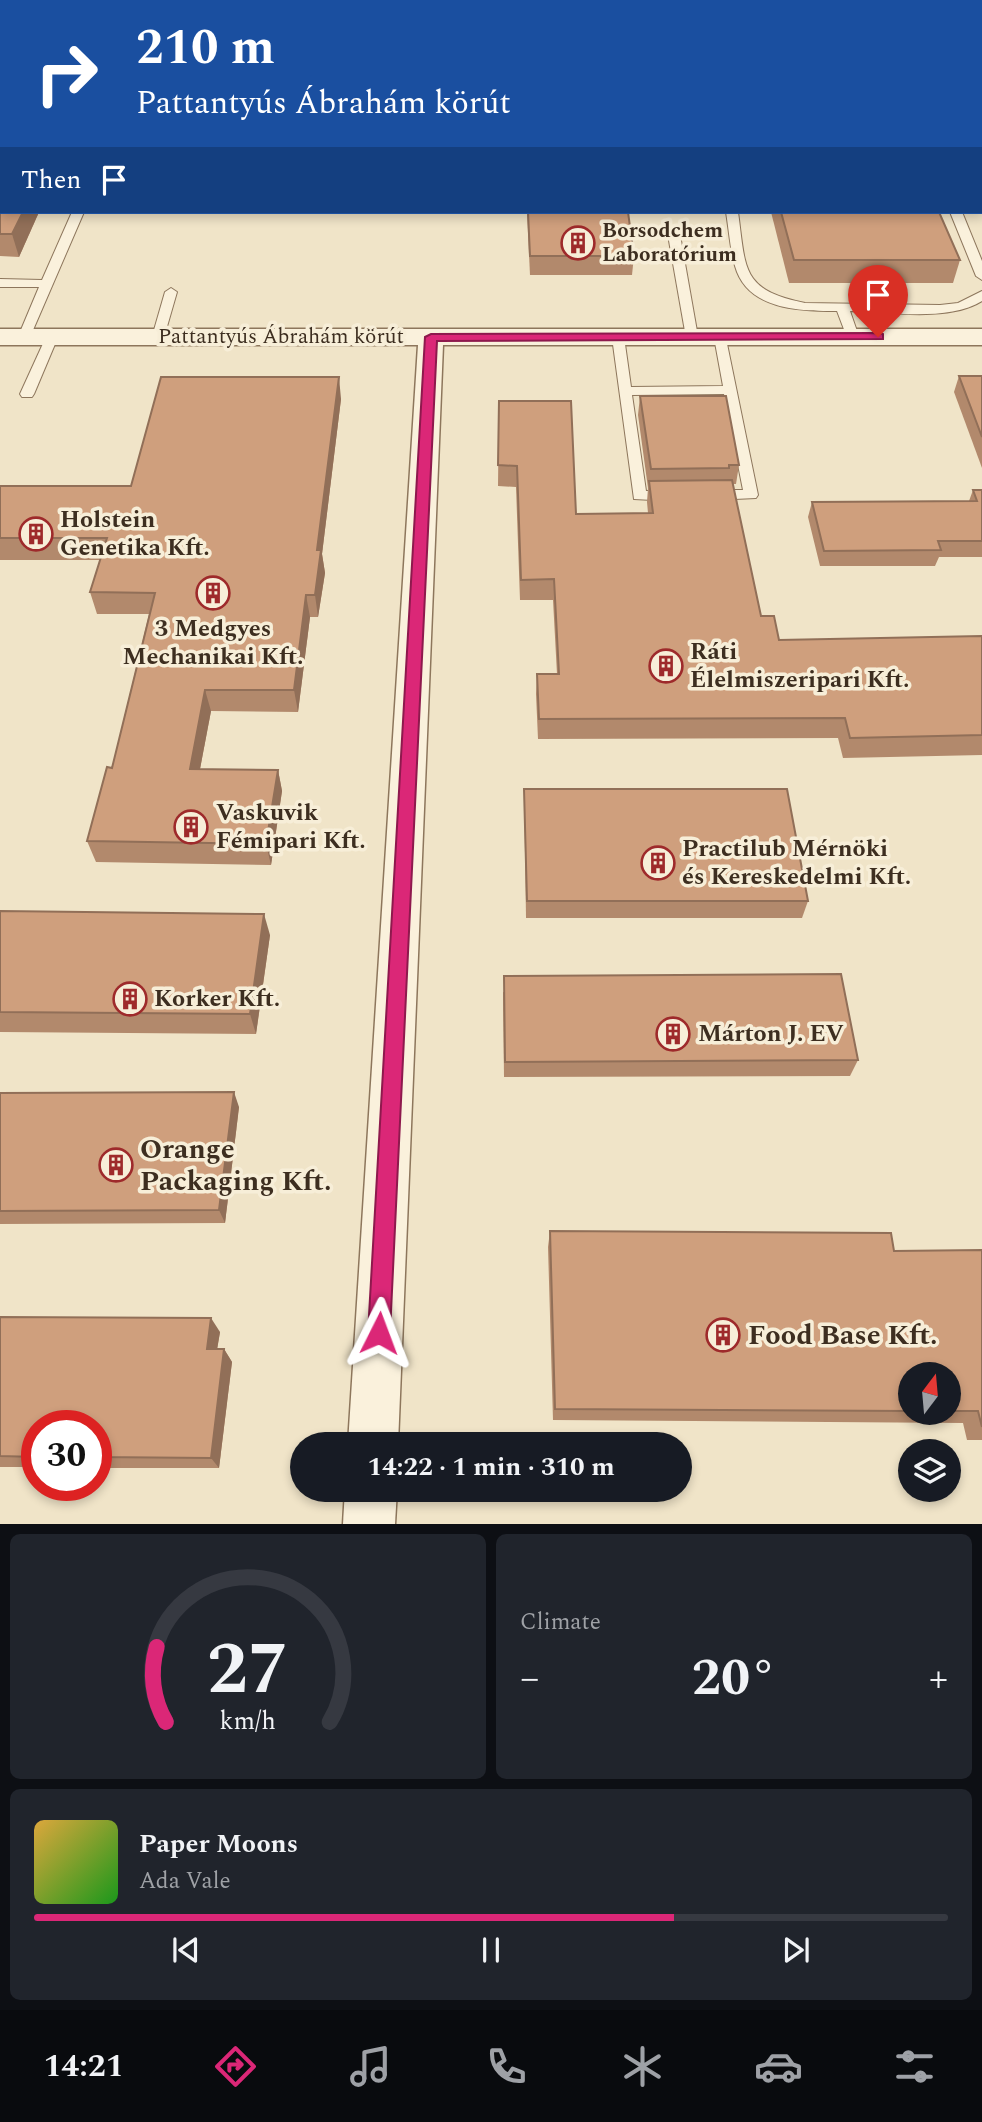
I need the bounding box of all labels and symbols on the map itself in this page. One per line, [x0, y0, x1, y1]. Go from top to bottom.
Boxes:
place label: Borsodchem Laboratórium [602, 215, 737, 271]
building icon: Borsodchem Laboratórium [559, 224, 597, 262]
pin [848, 265, 908, 337]
street label: Pattantyús Ábrahám körút [158, 321, 404, 353]
place label: Holstein Genetika Kft. [60, 502, 210, 566]
building icon: Holstein Genetika Kft. [17, 515, 55, 553]
building icon: 3 Medgyes Mechanikai Kft. [194, 574, 232, 612]
place label: 3 Medgyes Mechanikai Kft. [123, 611, 303, 675]
place label: Ráti Élelmiszeripari Kft. [690, 634, 909, 698]
building icon: Ráti Élelmiszeripari Kft. [647, 647, 685, 685]
place label: Vaskuvik Fémipari Kft. [216, 795, 366, 859]
building icon: Vaskuvik Fémipari Kft. [172, 808, 210, 846]
place label: Practilub Mérnöki és Kereskedelmi Kft. [682, 831, 911, 895]
building icon: Practilub Mérnöki és Kereskedelmi Kft. [639, 844, 677, 882]
building icon: Korker Kft. [111, 980, 149, 1018]
place label: Korker Kft. [154, 981, 280, 1017]
building icon: Márton J. EV [654, 1015, 692, 1053]
place label: Márton J. EV [698, 1016, 844, 1052]
place label: Orange Packaging Kft. [140, 1128, 331, 1203]
building icon: Orange Packaging Kft. [97, 1146, 135, 1184]
position arrow [342, 1296, 416, 1370]
place label: Food Base Kft. [748, 1314, 937, 1357]
building icon: Food Base Kft. [704, 1316, 742, 1354]
north arrow [898, 1362, 961, 1424]
speed limit sign: 30 [21, 1410, 112, 1501]

